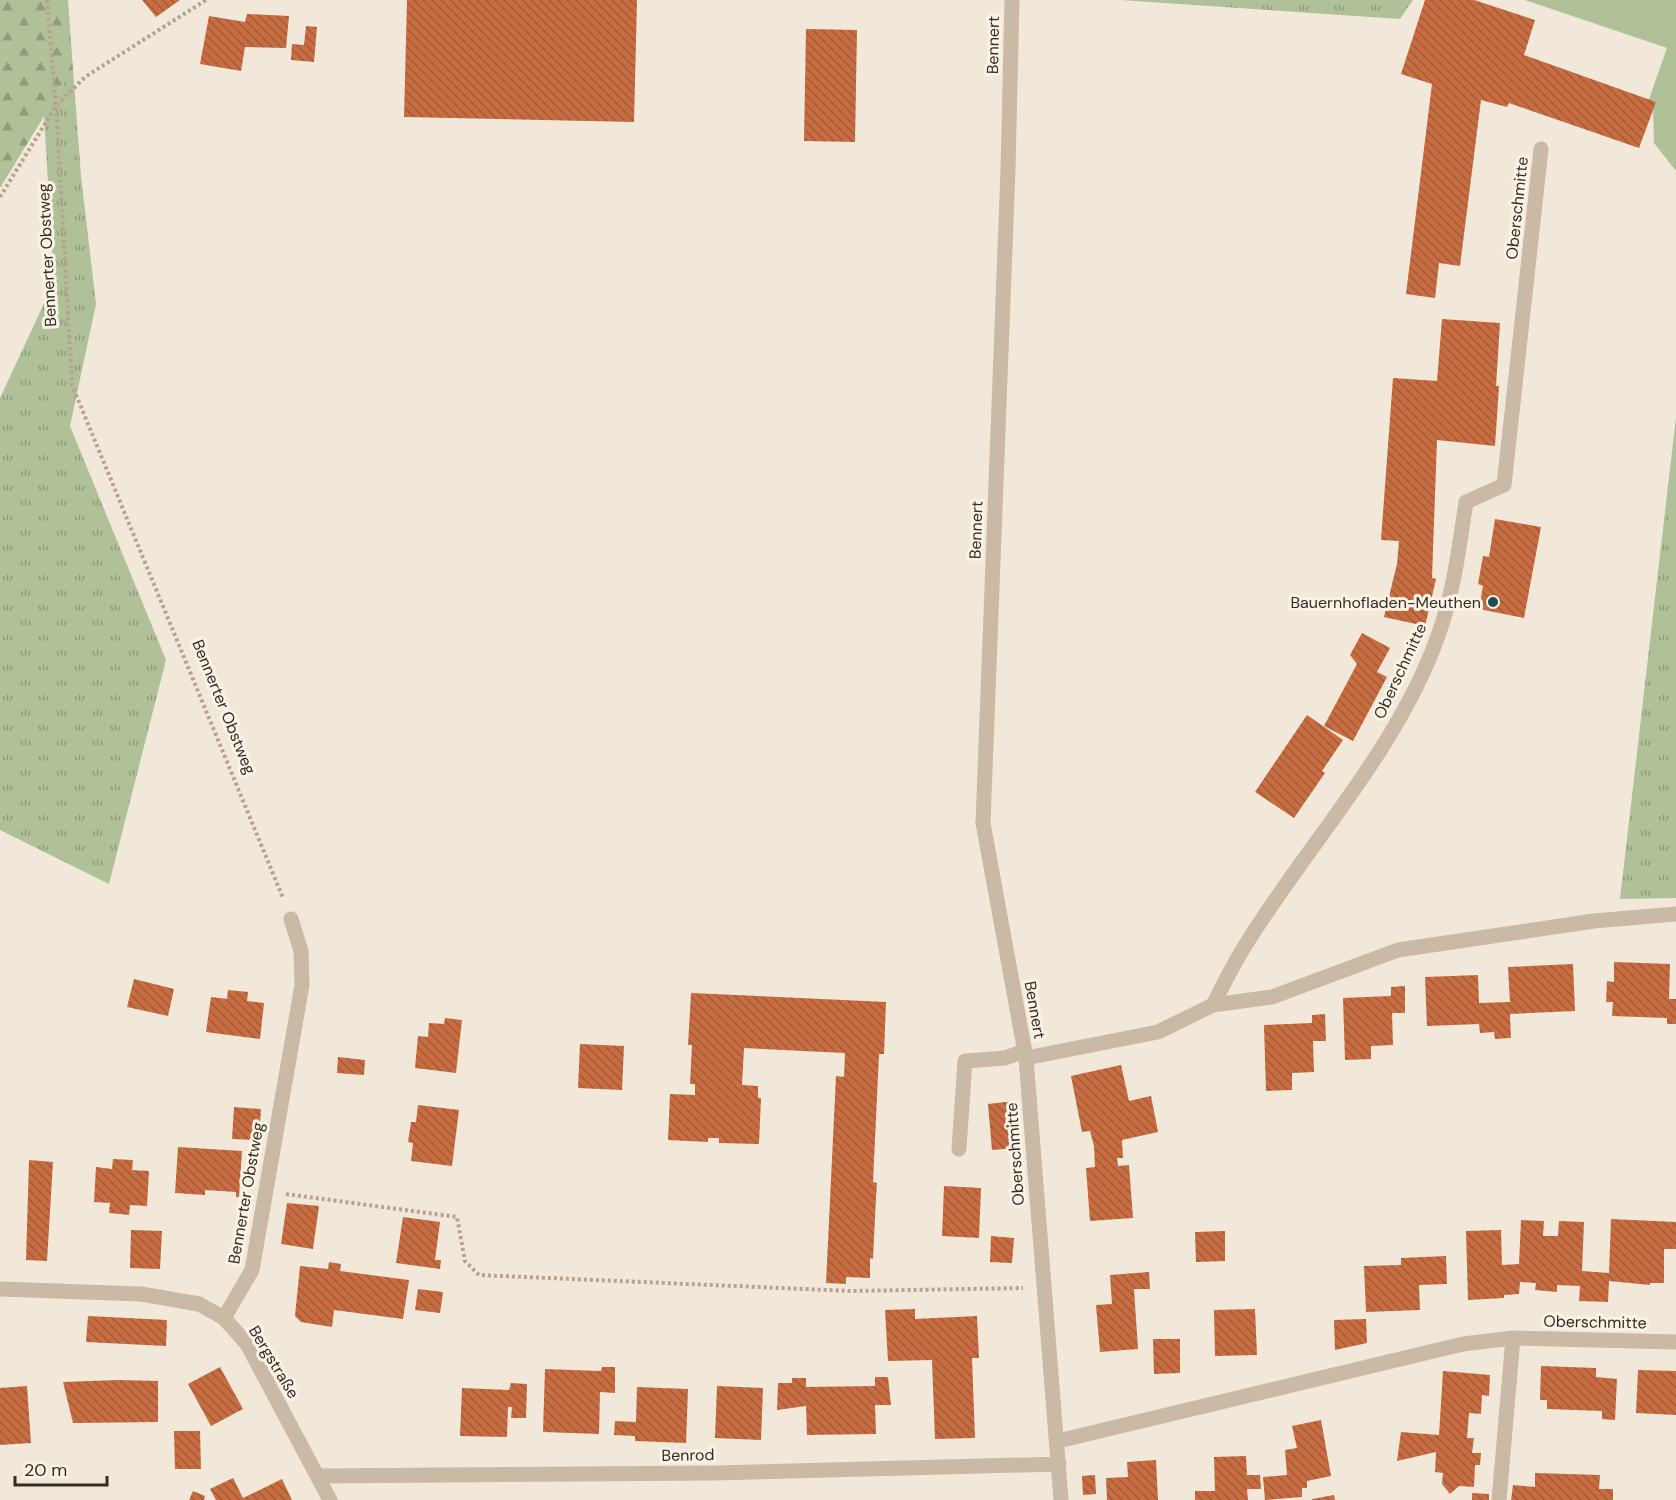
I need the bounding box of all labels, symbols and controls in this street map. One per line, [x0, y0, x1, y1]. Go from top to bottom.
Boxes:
street label: Bennert [982, 16, 1004, 74]
street label: Oberschmitte [1501, 156, 1533, 260]
street label: Bennerter Obstweg [33, 183, 61, 327]
street label: Bennert [964, 500, 988, 560]
place label: Bauernhofladen-Meuthen [1290, 592, 1481, 613]
marker: Bauernhofladen-Meuthen [1486, 595, 1500, 609]
street label: Oberschmitte [1369, 620, 1431, 722]
street label: Bennerter Obstweg [187, 636, 261, 778]
street label: Bennert [1020, 979, 1050, 1041]
street label: Oberschmitte [1001, 1102, 1029, 1206]
street label: Bennerter Obstweg [223, 1120, 269, 1266]
street label: Oberschmitte [1543, 1311, 1647, 1333]
street label: Bergstraße [244, 1322, 304, 1402]
street label: Benrod [661, 1444, 715, 1466]
scale bar [15, 1449, 106, 1487]
text: 20 m [24, 1458, 67, 1482]

